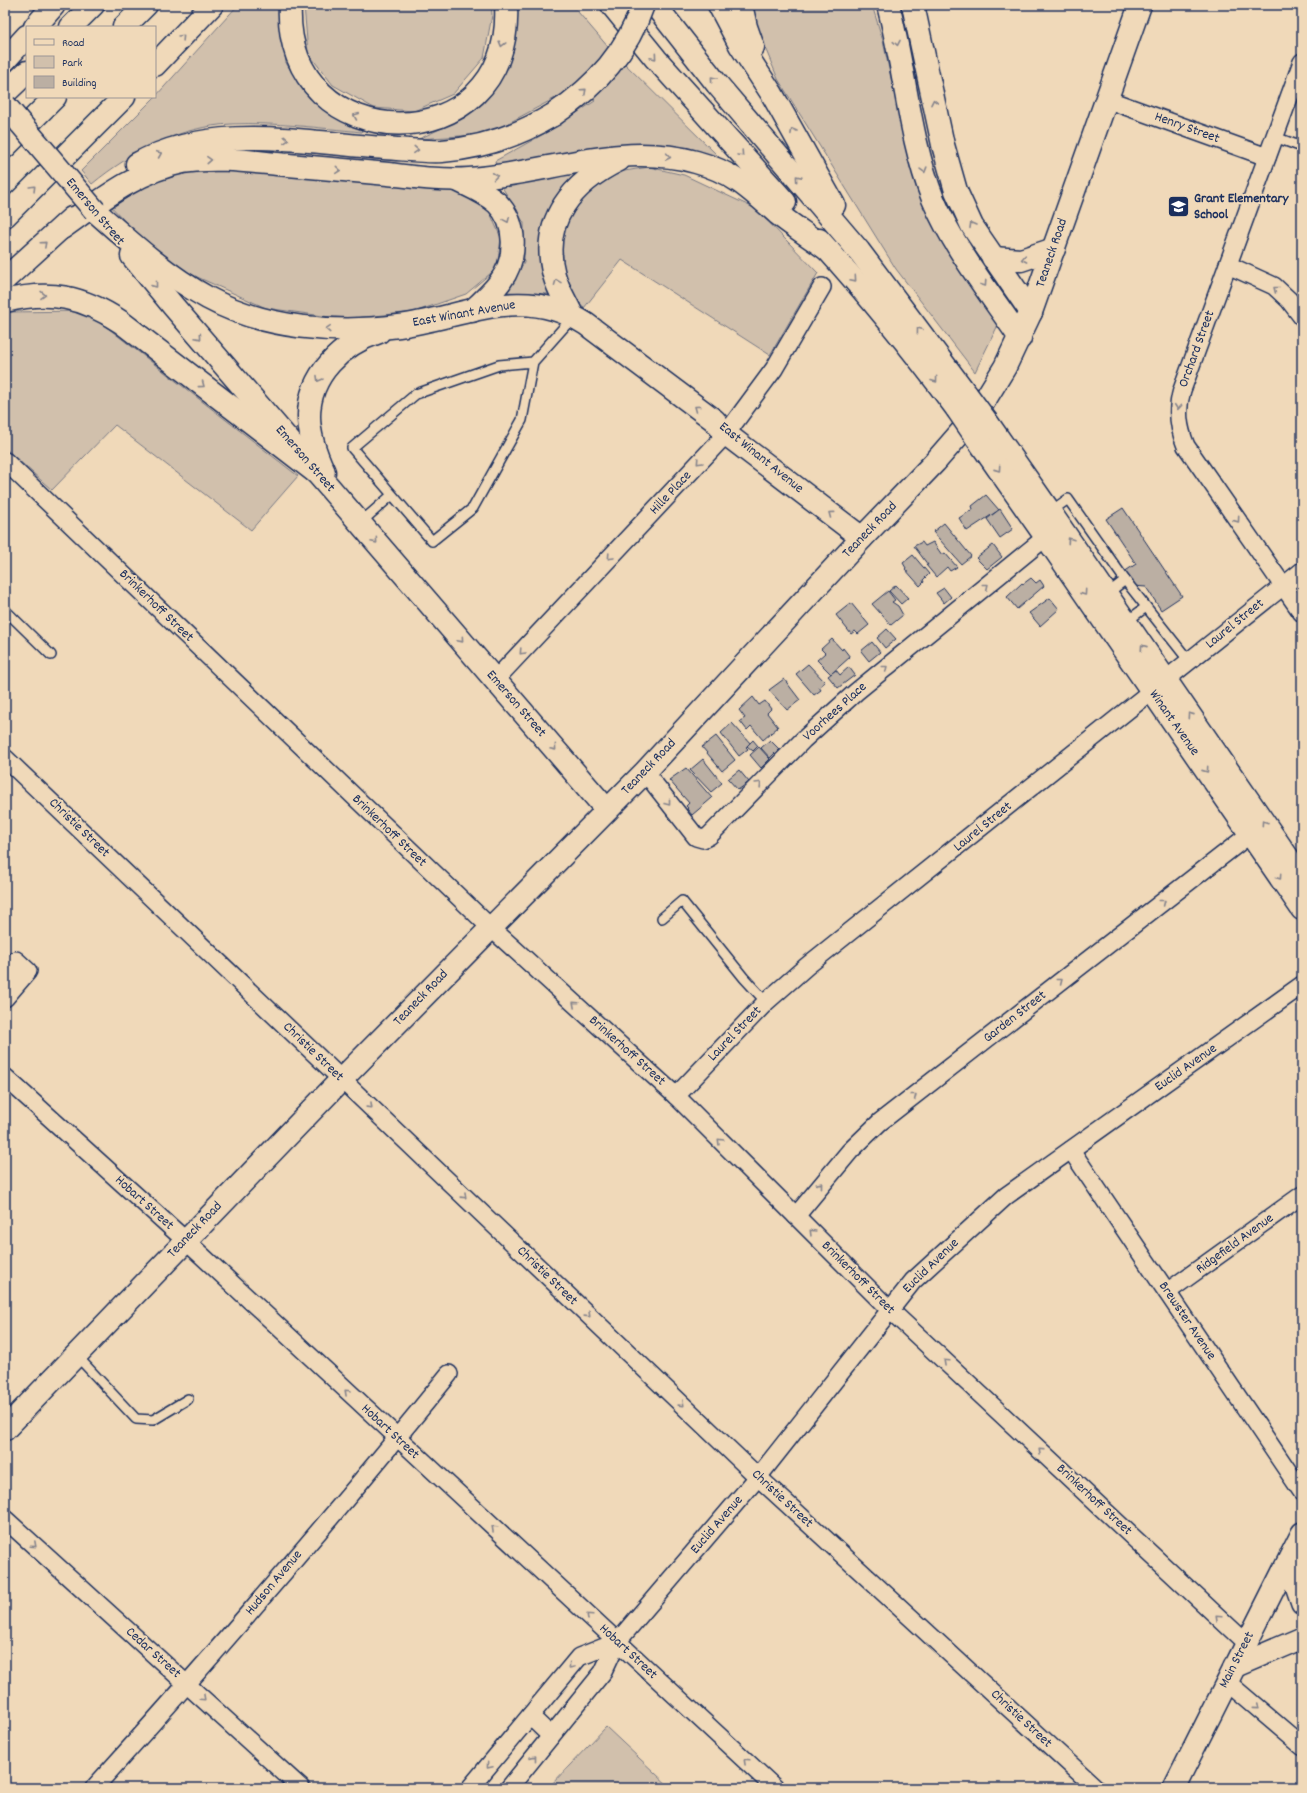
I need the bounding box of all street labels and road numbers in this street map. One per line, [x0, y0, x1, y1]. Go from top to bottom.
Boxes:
street label: Henry Street [1152, 107, 1222, 149]
street label: Emerson Street [61, 174, 129, 250]
street label: Teaneck Road [1031, 216, 1073, 290]
street label: East Winant Avenue [411, 295, 517, 333]
street label: Orchard Street [1174, 308, 1220, 390]
street label: East Winant Avenue [714, 418, 808, 498]
street label: Emerson Street [270, 421, 340, 497]
street label: Hille Place [645, 467, 697, 519]
street label: Teaneck Road [838, 497, 902, 563]
street label: Brinkerhoff Street [114, 565, 198, 647]
street label: Laurel Street [1201, 594, 1269, 654]
street label: Emerson Street [481, 666, 551, 742]
street label: Voorhees Place [798, 678, 872, 746]
street label: Winant Avenue [1144, 686, 1204, 760]
street label: Teaneck Road [617, 734, 681, 800]
street label: Brinkerhoff Street [347, 790, 431, 872]
street label: Christie Street [44, 794, 114, 862]
street label: Laurel Street [949, 797, 1017, 857]
street label: Teaneck Road [389, 965, 453, 1031]
street label: Garden Street [979, 986, 1051, 1048]
street label: Laurel Street [703, 1002, 767, 1066]
street label: Brinkerhoff Street [584, 1011, 670, 1091]
street label: Christie Street [278, 1018, 348, 1086]
street label: Euclid Avenue [1151, 1039, 1221, 1097]
street label: Hobart Street [110, 1171, 178, 1235]
street label: Teaneck Road [163, 1197, 227, 1263]
street label: Ridgefield Avenue [1192, 1209, 1278, 1279]
street label: Euclid Avenue [898, 1234, 964, 1298]
street label: Brinkerhoff Street [817, 1237, 899, 1319]
street label: Christie Street [512, 1242, 582, 1310]
street label: Brewster Avenue [1153, 1278, 1221, 1364]
street label: Hobart Street [356, 1400, 424, 1464]
street label: Brinkerhoff Street [1052, 1460, 1136, 1540]
street label: Christie Street [747, 1465, 817, 1533]
street label: Euclid Avenue [686, 1491, 748, 1559]
street label: Hudson Avenue [241, 1546, 307, 1620]
street label: Hobart Street [594, 1620, 662, 1684]
street label: Cedar Street [121, 1623, 185, 1683]
street label: Main Street [1214, 1628, 1260, 1692]
street label: Christie Street [986, 1685, 1056, 1753]

